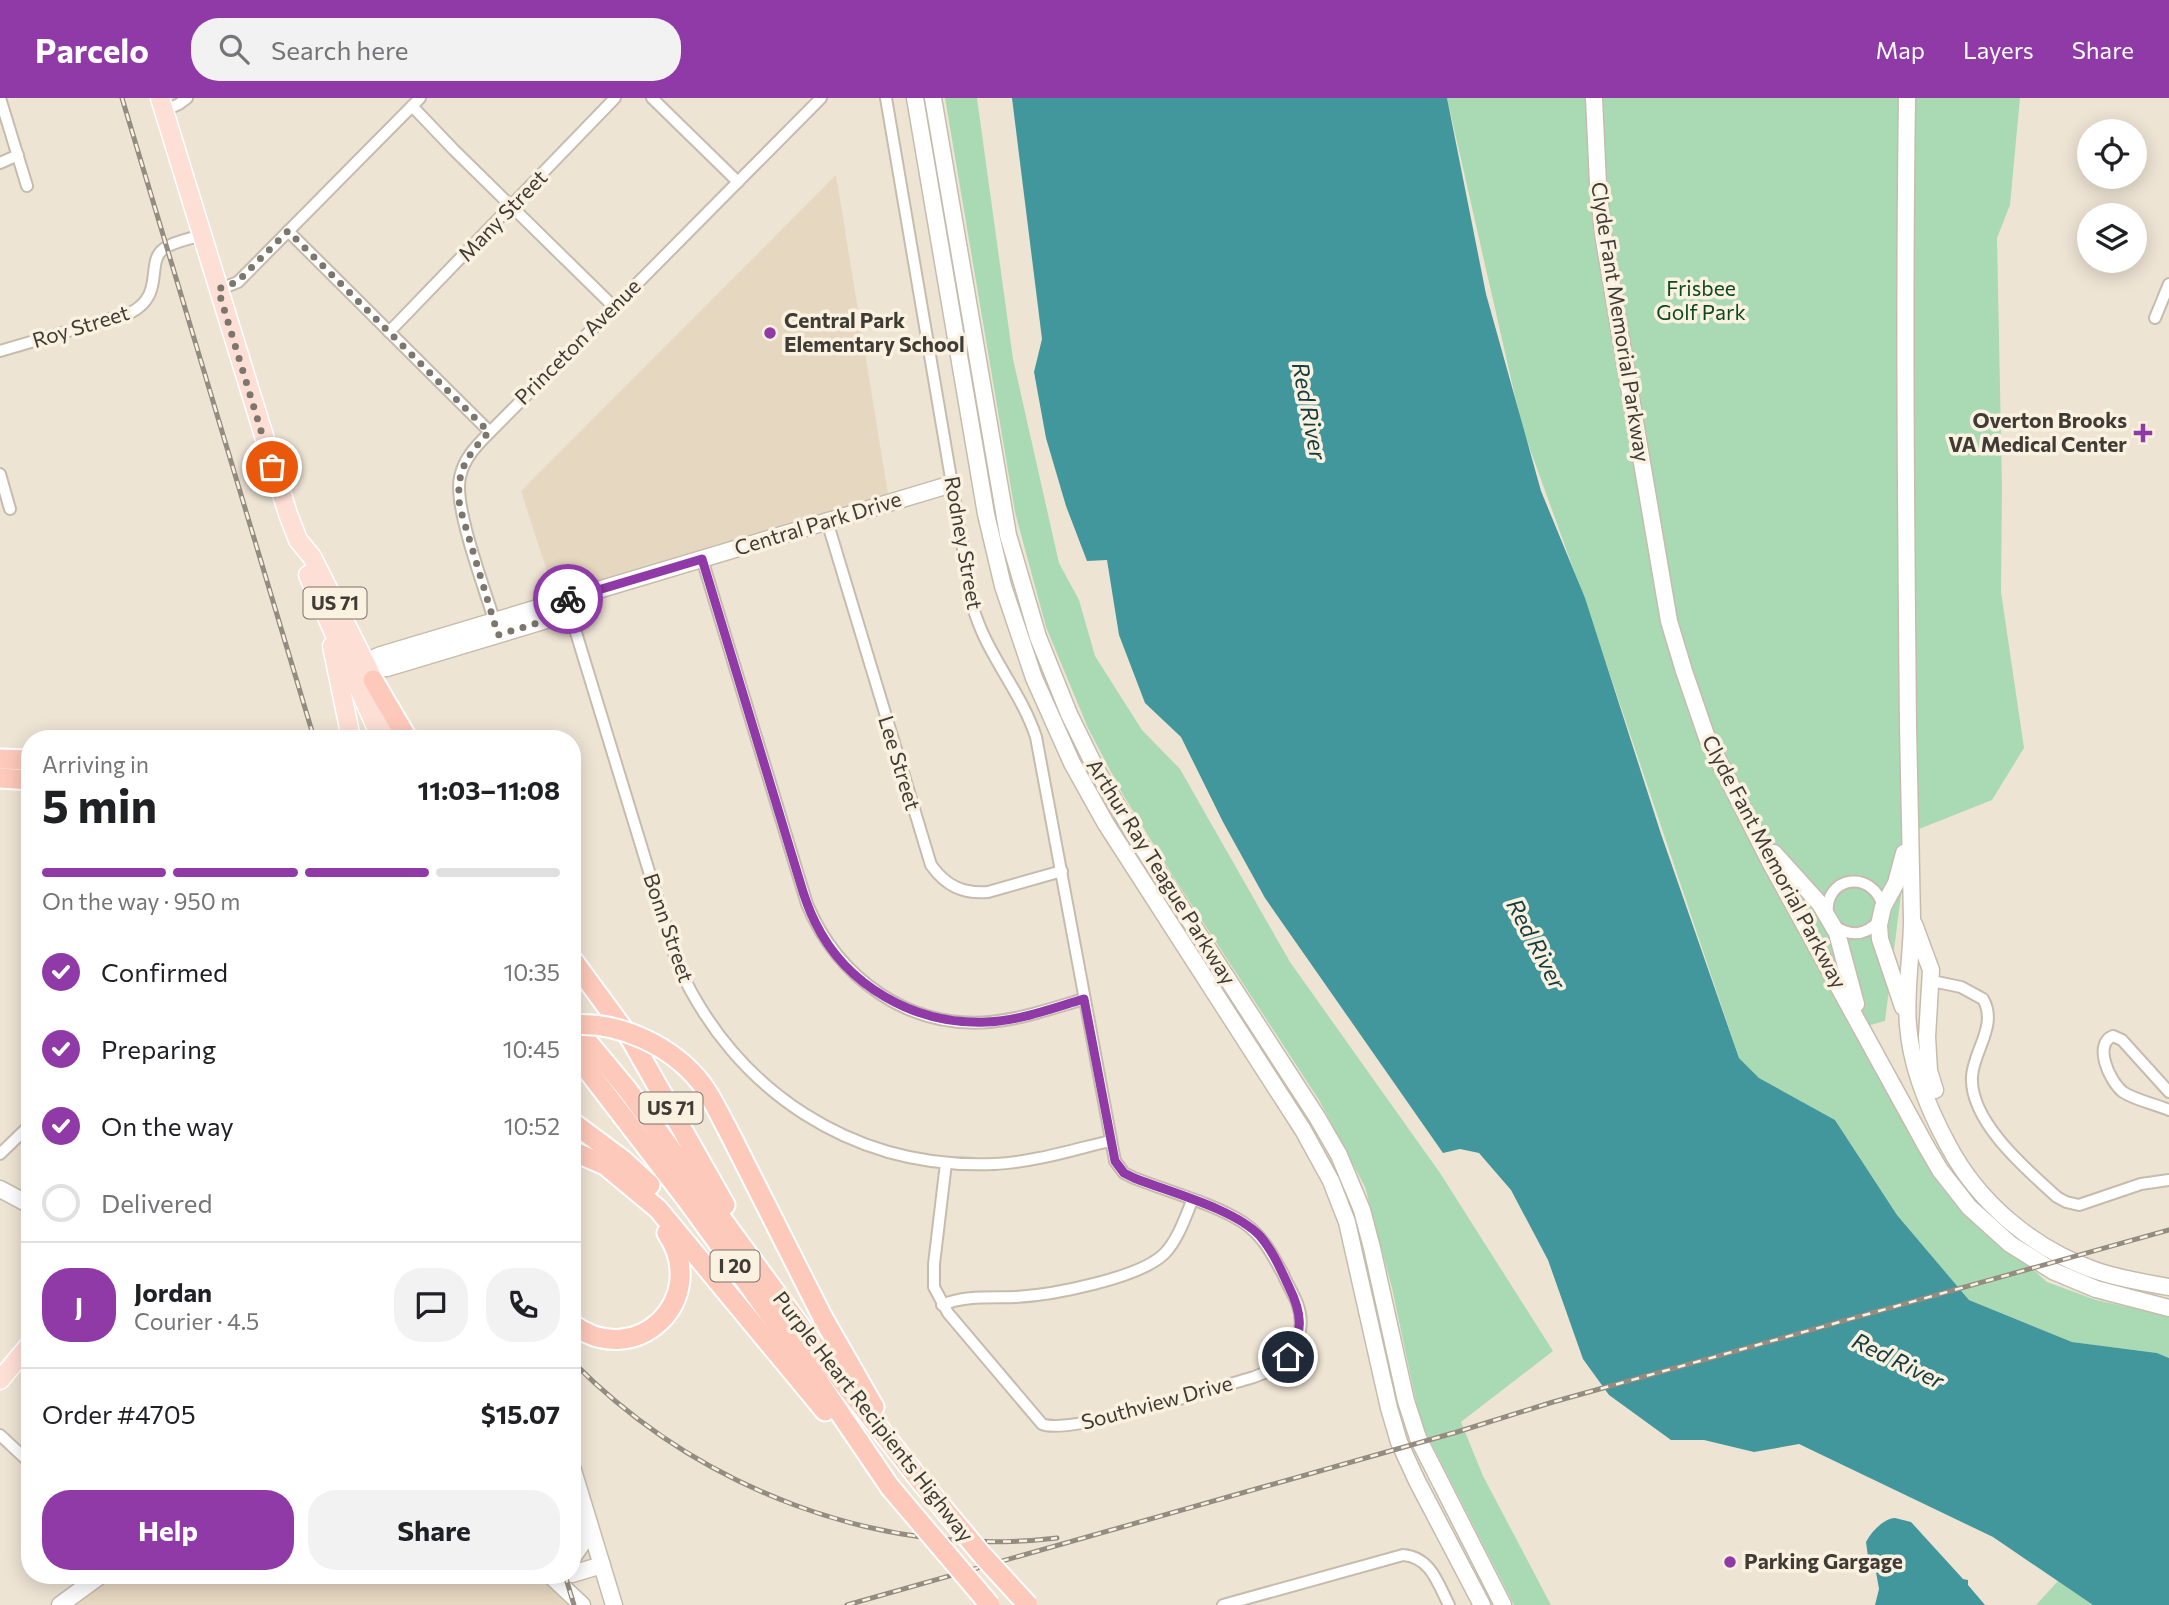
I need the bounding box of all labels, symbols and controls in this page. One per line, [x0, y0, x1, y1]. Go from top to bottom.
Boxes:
search box [191, 18, 681, 81]
text: Parcelo [35, 29, 149, 70]
icon: search [215, 30, 253, 68]
text: Search here [271, 34, 409, 65]
text: Map [1876, 35, 1925, 64]
text: Layers [1963, 35, 2034, 64]
text: Share [2072, 35, 2134, 64]
map controls [2077, 119, 2147, 273]
button: locate [2077, 119, 2147, 189]
street label: Many Street [452, 164, 552, 266]
street label: Clyde Fant Memorial Parkway [1587, 180, 1656, 464]
button: layers [2077, 203, 2147, 273]
street label: Princeton Avenue [509, 273, 645, 409]
park label: Frisbee Golf Park [1656, 275, 1746, 324]
street label: Roy Street [29, 299, 132, 352]
place label: Central Park Elementary School [784, 307, 965, 356]
marker: Central Park Elementary School [762, 325, 778, 341]
water label: Red River [1287, 360, 1333, 463]
place label: Overton Brooks VA Medical Center [1948, 407, 2127, 456]
marker: Overton Brooks VA Medical Center [2133, 423, 2153, 443]
pin [242, 437, 302, 497]
icon: bag [253, 448, 291, 486]
street label: Rodney Street [940, 474, 989, 611]
street label: Central Park Drive [731, 485, 904, 560]
courier [533, 564, 603, 634]
icon: bike [549, 580, 587, 618]
road number: US 71 [304, 588, 366, 618]
street label: Lee Street [874, 712, 927, 813]
street label: Clyde Fant Memorial Parkway [1698, 730, 1853, 992]
text: Arriving in [42, 750, 149, 778]
street label: Arthur Ray Teague Parkway [1082, 754, 1242, 989]
text: 11:03–11:08 [418, 774, 560, 805]
text: 5 min [42, 776, 157, 832]
street label: Bonn Street [639, 870, 700, 985]
text: On the way · 950 m [42, 887, 240, 915]
water label: Red River [1501, 893, 1573, 994]
icon: check [42, 953, 80, 991]
text: Confirmed [101, 956, 228, 987]
text: 10:35 [503, 958, 560, 986]
icon: check [42, 1030, 80, 1068]
text: Preparing [101, 1033, 216, 1064]
text: 10:45 [503, 1035, 560, 1063]
road number: US 71 [640, 1092, 702, 1124]
icon: check [42, 1107, 80, 1145]
text: On the way [101, 1110, 234, 1141]
text: 10:52 [504, 1112, 560, 1140]
text: Delivered [101, 1187, 212, 1218]
road number: I 20 [710, 1250, 760, 1282]
button: chat [394, 1268, 468, 1342]
button: phone [486, 1268, 560, 1342]
text: Jordan [134, 1276, 212, 1307]
street label: Purple Heart Recipients Highway [769, 1286, 980, 1546]
text: J [75, 1290, 83, 1321]
text: Courier · 4.5 [134, 1307, 259, 1335]
water label: Red River [1848, 1326, 1950, 1395]
pin [1258, 1327, 1318, 1387]
icon: home [1269, 1338, 1307, 1376]
street label: Southview Drive [1078, 1369, 1235, 1434]
text: Order #4705 [42, 1398, 196, 1429]
text: $15.07 [481, 1398, 560, 1429]
button: Help [42, 1490, 294, 1570]
button: Share [308, 1490, 560, 1570]
place label: Parking Gargage [1744, 1548, 1903, 1573]
marker: Parking Gargage [1722, 1554, 1738, 1570]

